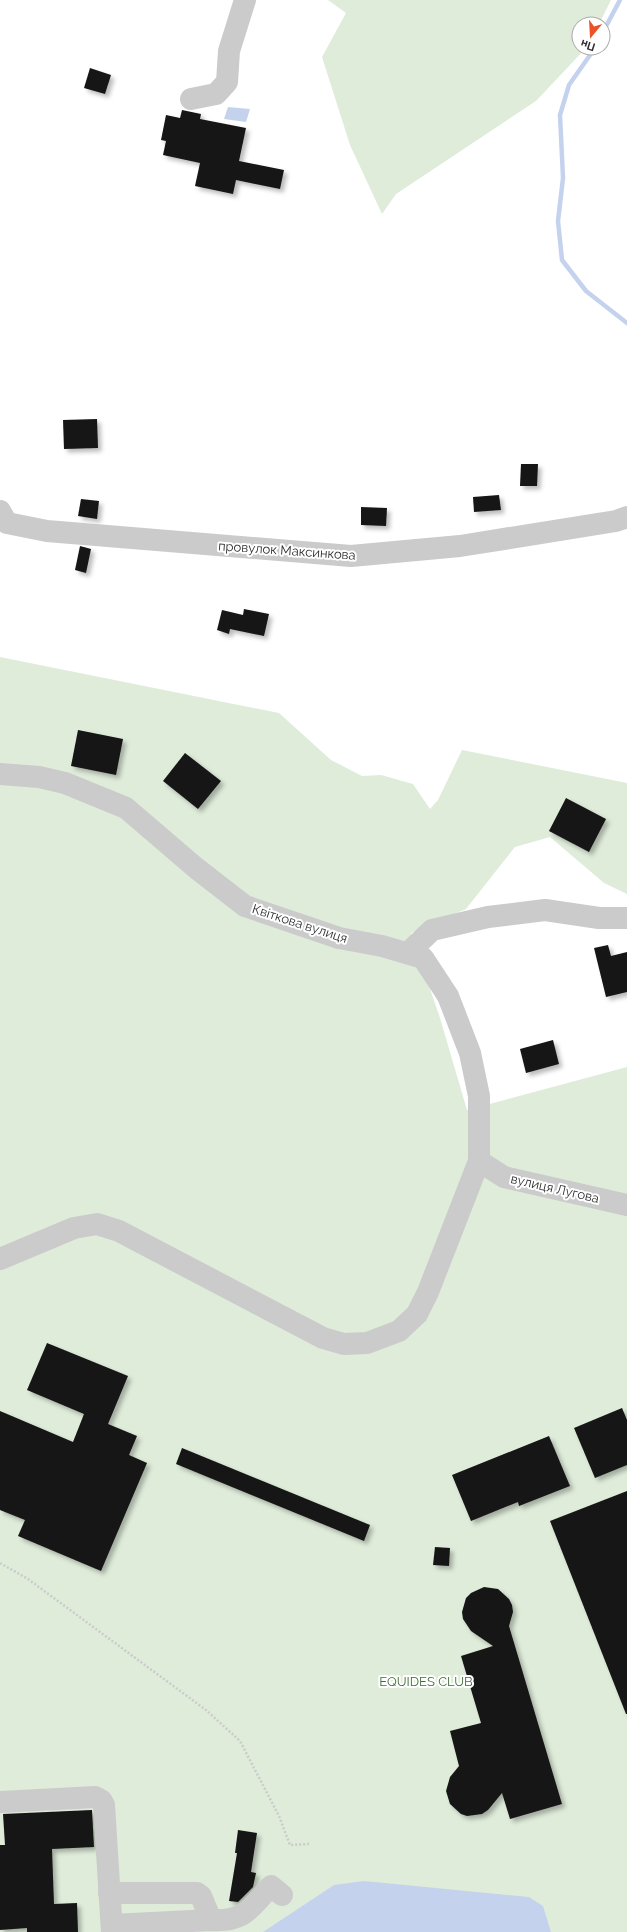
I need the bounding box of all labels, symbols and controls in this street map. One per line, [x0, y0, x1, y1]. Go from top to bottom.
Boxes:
north arrow [571, 16, 611, 56]
text: Пн [579, 37, 597, 53]
street label: провулок Максинкова [218, 538, 356, 563]
street label: Квіткова вулиця [250, 901, 349, 946]
street label: вулиця Лугова [509, 1171, 601, 1206]
park label: EQUIDES CLUB [379, 1674, 473, 1689]

